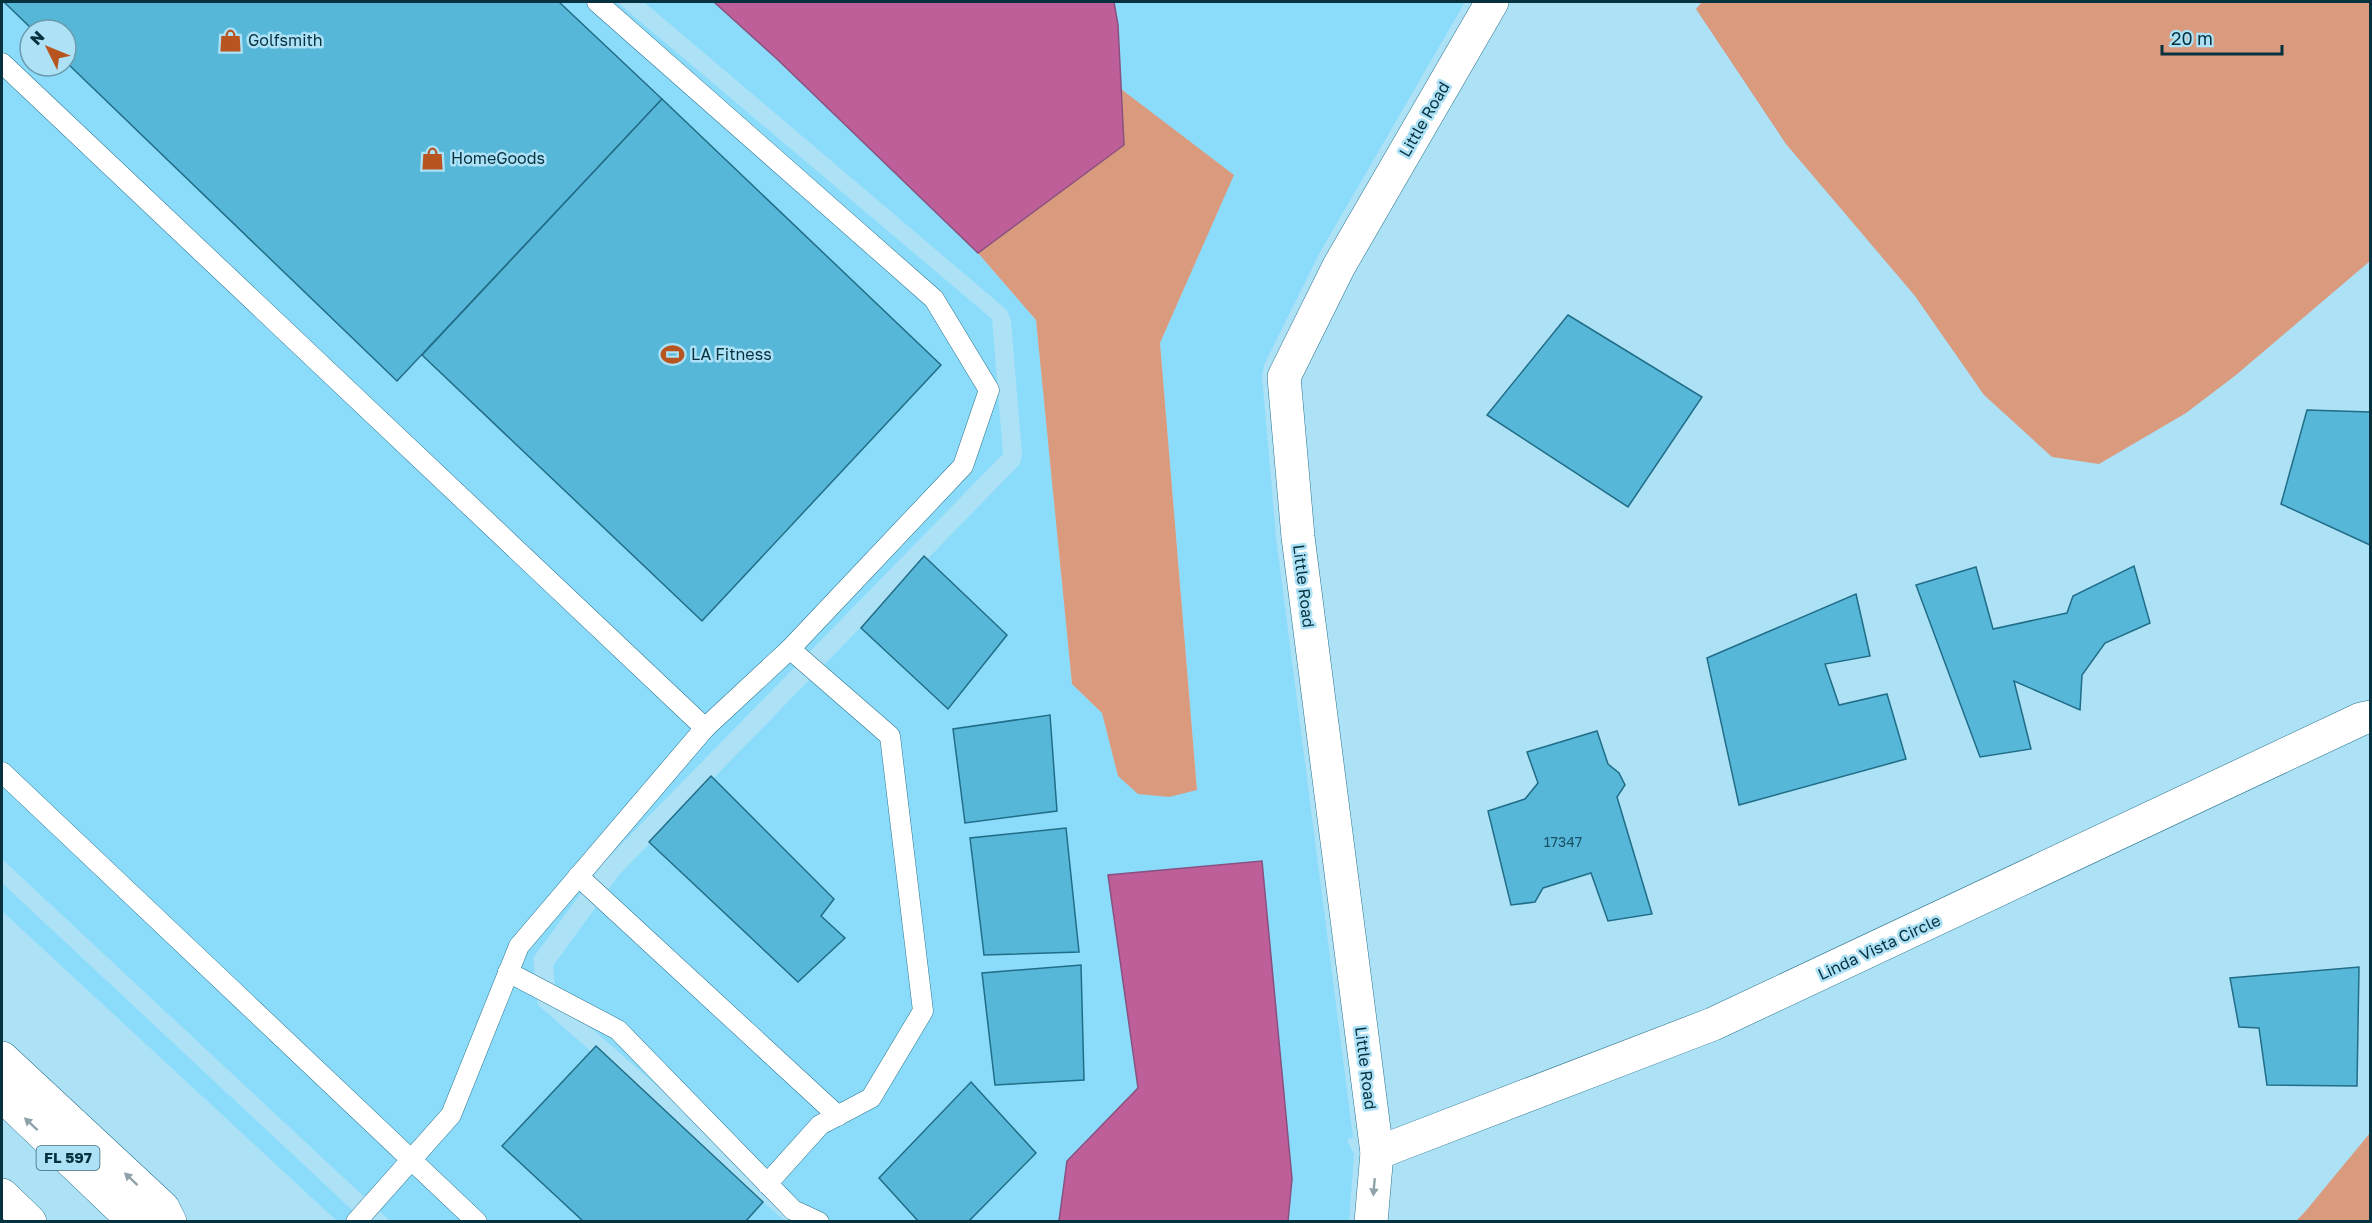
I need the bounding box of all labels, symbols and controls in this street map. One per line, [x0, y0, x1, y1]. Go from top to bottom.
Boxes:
north arrow [18, 18, 78, 78]
scale bar [2162, 18, 2282, 56]
text: N [26, 26, 48, 49]
shop icon: Golfsmith [217, 27, 243, 53]
text: 20 m [2171, 27, 2213, 49]
place label: Golfsmith [248, 30, 323, 50]
street label: Little Road [1394, 78, 1454, 160]
shop icon: HomeGoods [420, 145, 446, 171]
place label: HomeGoods [451, 148, 545, 168]
sports icon: LA Fitness [660, 341, 686, 367]
place label: LA Fitness [691, 344, 772, 364]
street label: Little Road [1289, 543, 1319, 629]
house number: 17347 [1544, 833, 1582, 850]
street label: Linda Vista Circle [1814, 910, 1944, 984]
street label: Little Road [1351, 1025, 1381, 1111]
one-way arrow [25, 1117, 39, 1131]
road number: FL 597 [36, 1146, 100, 1170]
one-way arrow [124, 1173, 139, 1186]
one-way arrow [1369, 1178, 1379, 1197]

